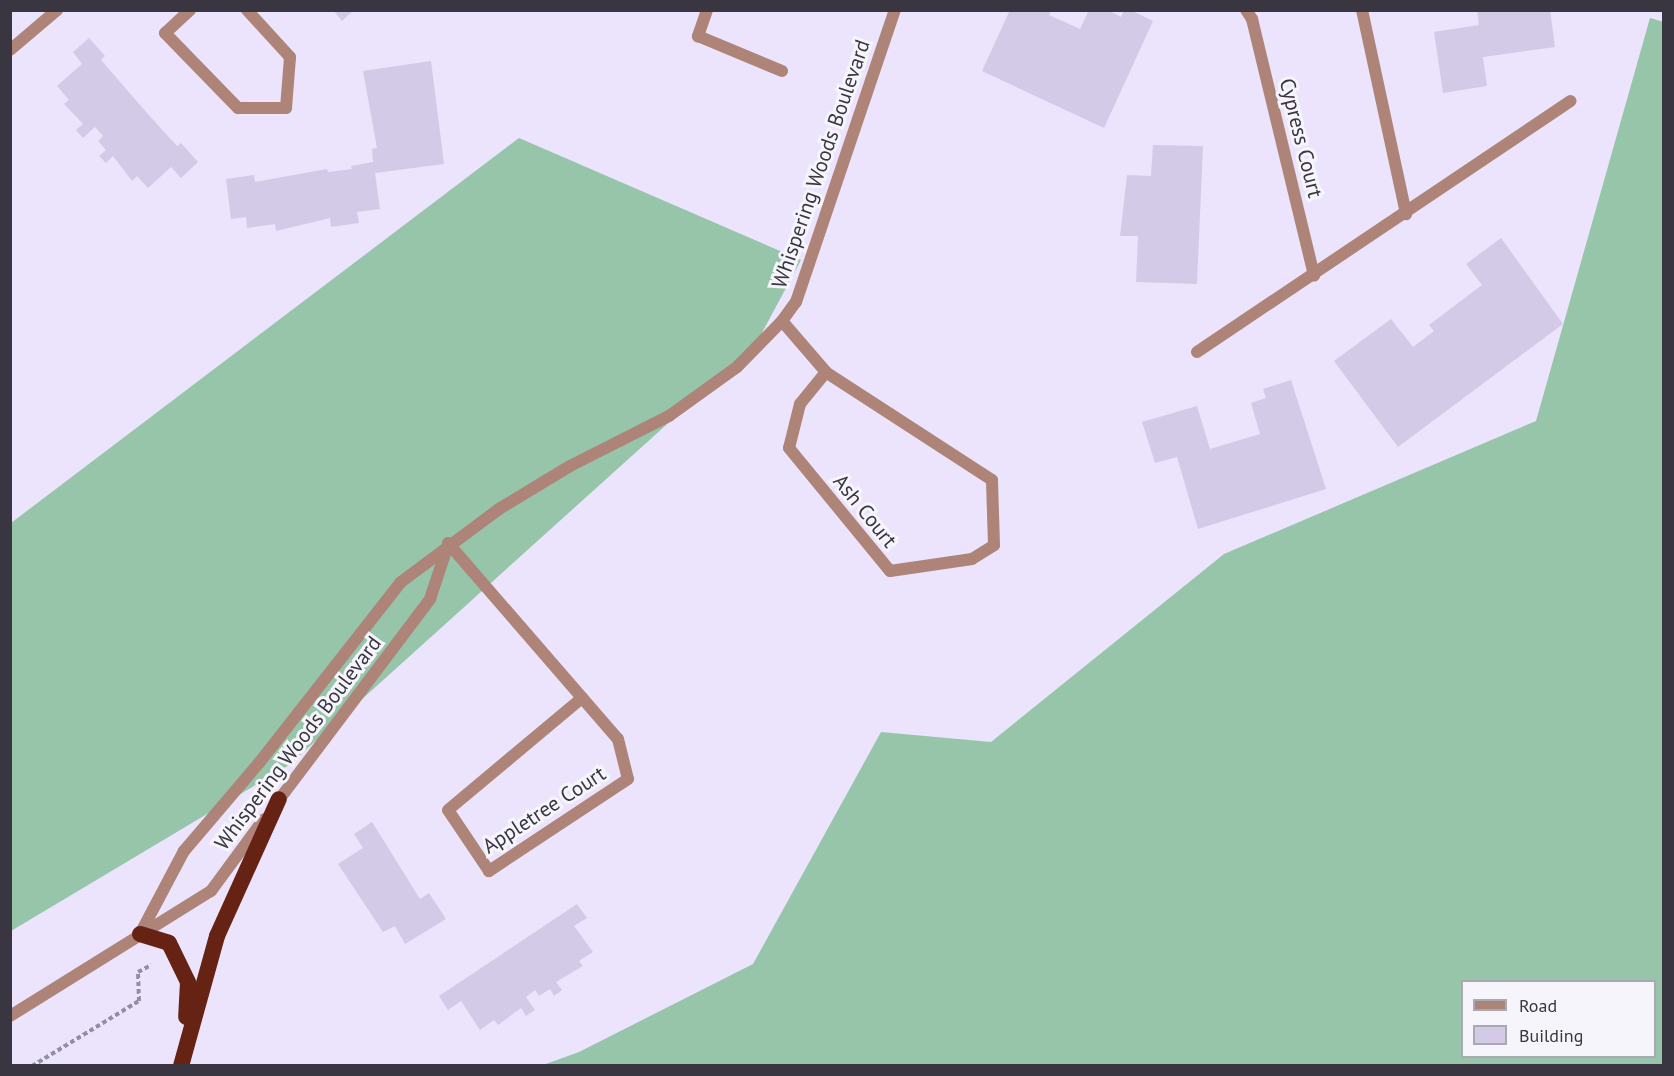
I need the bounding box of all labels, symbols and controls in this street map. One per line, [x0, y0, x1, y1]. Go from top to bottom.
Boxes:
street label: Whispering Woods Boulevard [767, 36, 875, 292]
street label: Cypress Court [1274, 76, 1328, 200]
street label: Ash Court [828, 469, 902, 553]
street label: Whispering Woods Boulevard [209, 631, 387, 855]
street label: Appletree Court [478, 761, 610, 859]
legend [1461, 980, 1656, 1058]
text: Road [1519, 994, 1557, 1017]
text: Building [1519, 1024, 1583, 1047]

